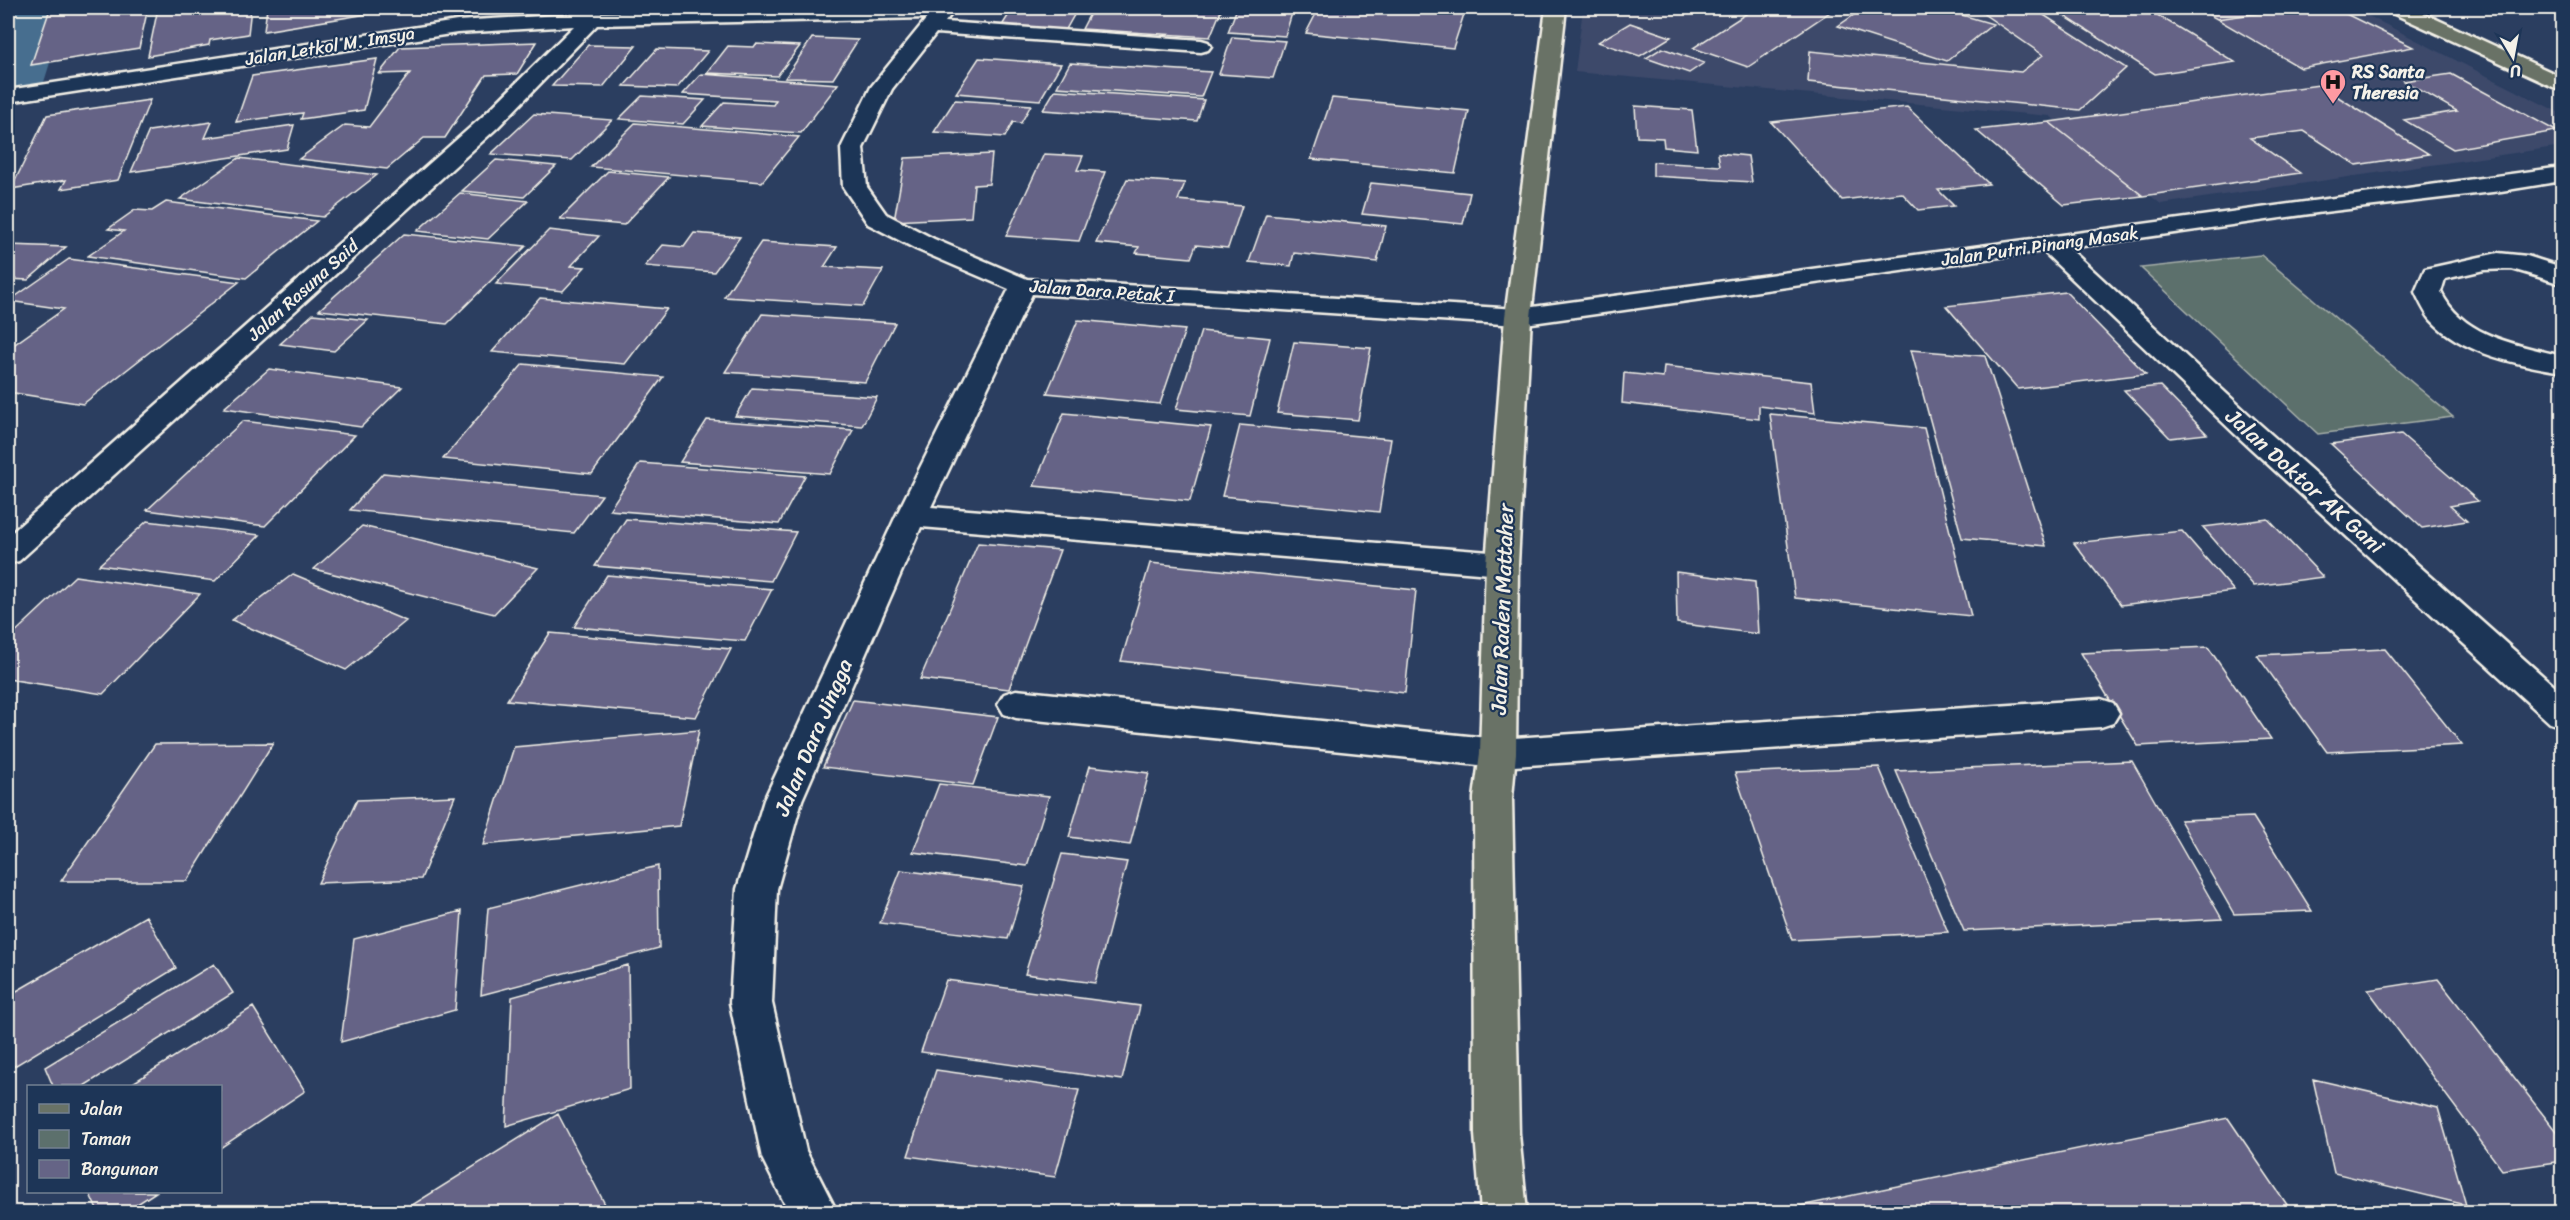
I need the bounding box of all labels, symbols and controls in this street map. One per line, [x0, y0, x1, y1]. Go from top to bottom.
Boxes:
street label: Jalan Letkol M. Imsya [242, 17, 417, 75]
north arrow [2483, 27, 2543, 87]
place label: RS Santa Theresia [2351, 56, 2425, 109]
text: U [2506, 56, 2523, 87]
hospital icon: RS Santa Theresia [2318, 67, 2348, 105]
street label: Jalan Putri Pinang Masak [1938, 216, 2141, 276]
street label: Jalan Rasuna Said [239, 230, 367, 350]
street label: Jalan Dara Petak I [1028, 270, 1177, 312]
street label: Jalan Doktor AK Gani [2216, 398, 2394, 564]
street label: Jalan Raden Mattaher [1479, 502, 1525, 716]
street label: Jalan Dara Jingga [762, 652, 864, 823]
legend [27, 1085, 222, 1193]
text: Jalan [80, 1093, 123, 1125]
text: Taman [81, 1123, 131, 1155]
text: Bangunan [81, 1153, 159, 1185]

